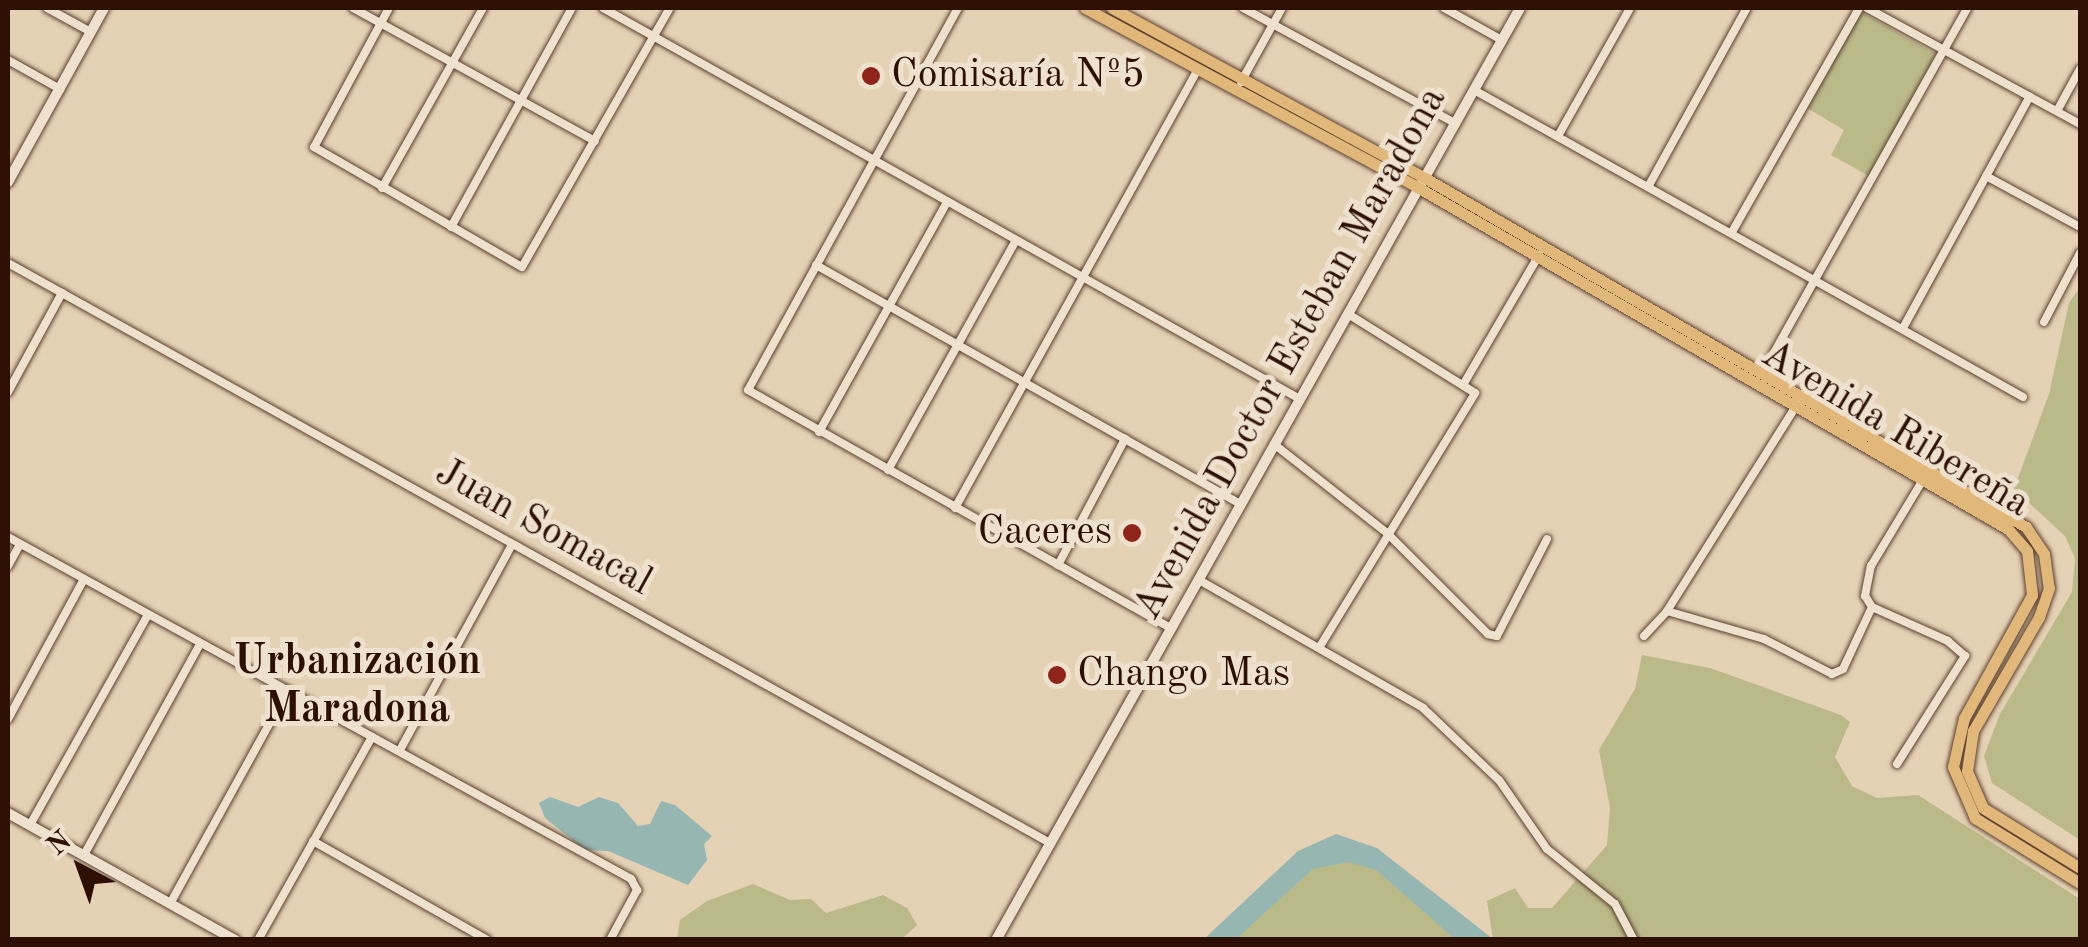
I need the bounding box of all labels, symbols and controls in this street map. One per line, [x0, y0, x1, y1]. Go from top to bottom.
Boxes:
place label: Comisaría Nº5 [891, 52, 1145, 100]
marker: Comisaría Nº5 [860, 65, 882, 87]
street label: Avenida Doctor Esteban Maradona [1124, 79, 1458, 629]
street label: Avenida Ribereña [1752, 331, 2038, 529]
street label: Juan Somacal [427, 449, 659, 607]
place label: Caceres [977, 509, 1112, 557]
marker: Caceres [1121, 522, 1143, 544]
district label: Urbanización Maradona [233, 637, 481, 736]
place label: Chango Mas [1077, 651, 1290, 699]
marker: Chango Mas [1046, 664, 1068, 686]
north arrow [30, 817, 130, 917]
text: N [43, 827, 78, 862]

